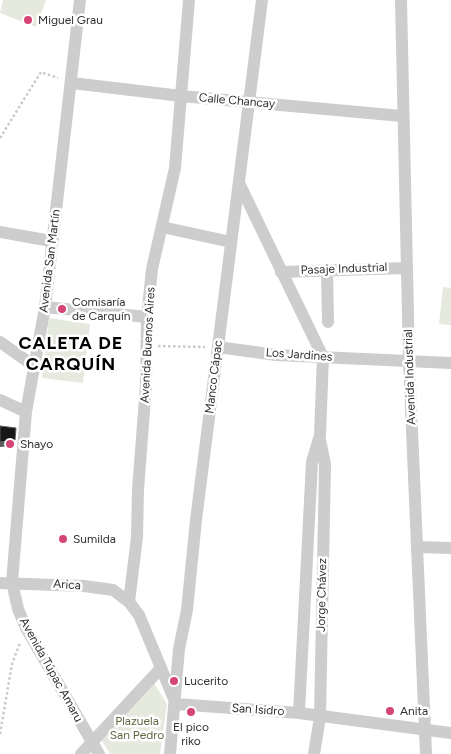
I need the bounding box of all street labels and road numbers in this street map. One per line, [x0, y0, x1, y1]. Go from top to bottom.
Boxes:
street label: Calle Chancay [198, 90, 276, 112]
street label: Avenida San Martín [37, 209, 63, 313]
street label: Pasaje Industrial [300, 260, 388, 278]
street label: Avenida Buenos Aires [138, 287, 158, 403]
street label: Avenida Industrial [401, 329, 419, 425]
street label: Manco Cápac [202, 339, 226, 415]
street label: Los Jardines [265, 345, 333, 365]
street label: Jorge Chávez [314, 558, 330, 632]
street label: Arica [53, 577, 81, 593]
street label: Avenida Túpac Amaru [16, 615, 86, 725]
street label: San Isidro [231, 701, 285, 719]

